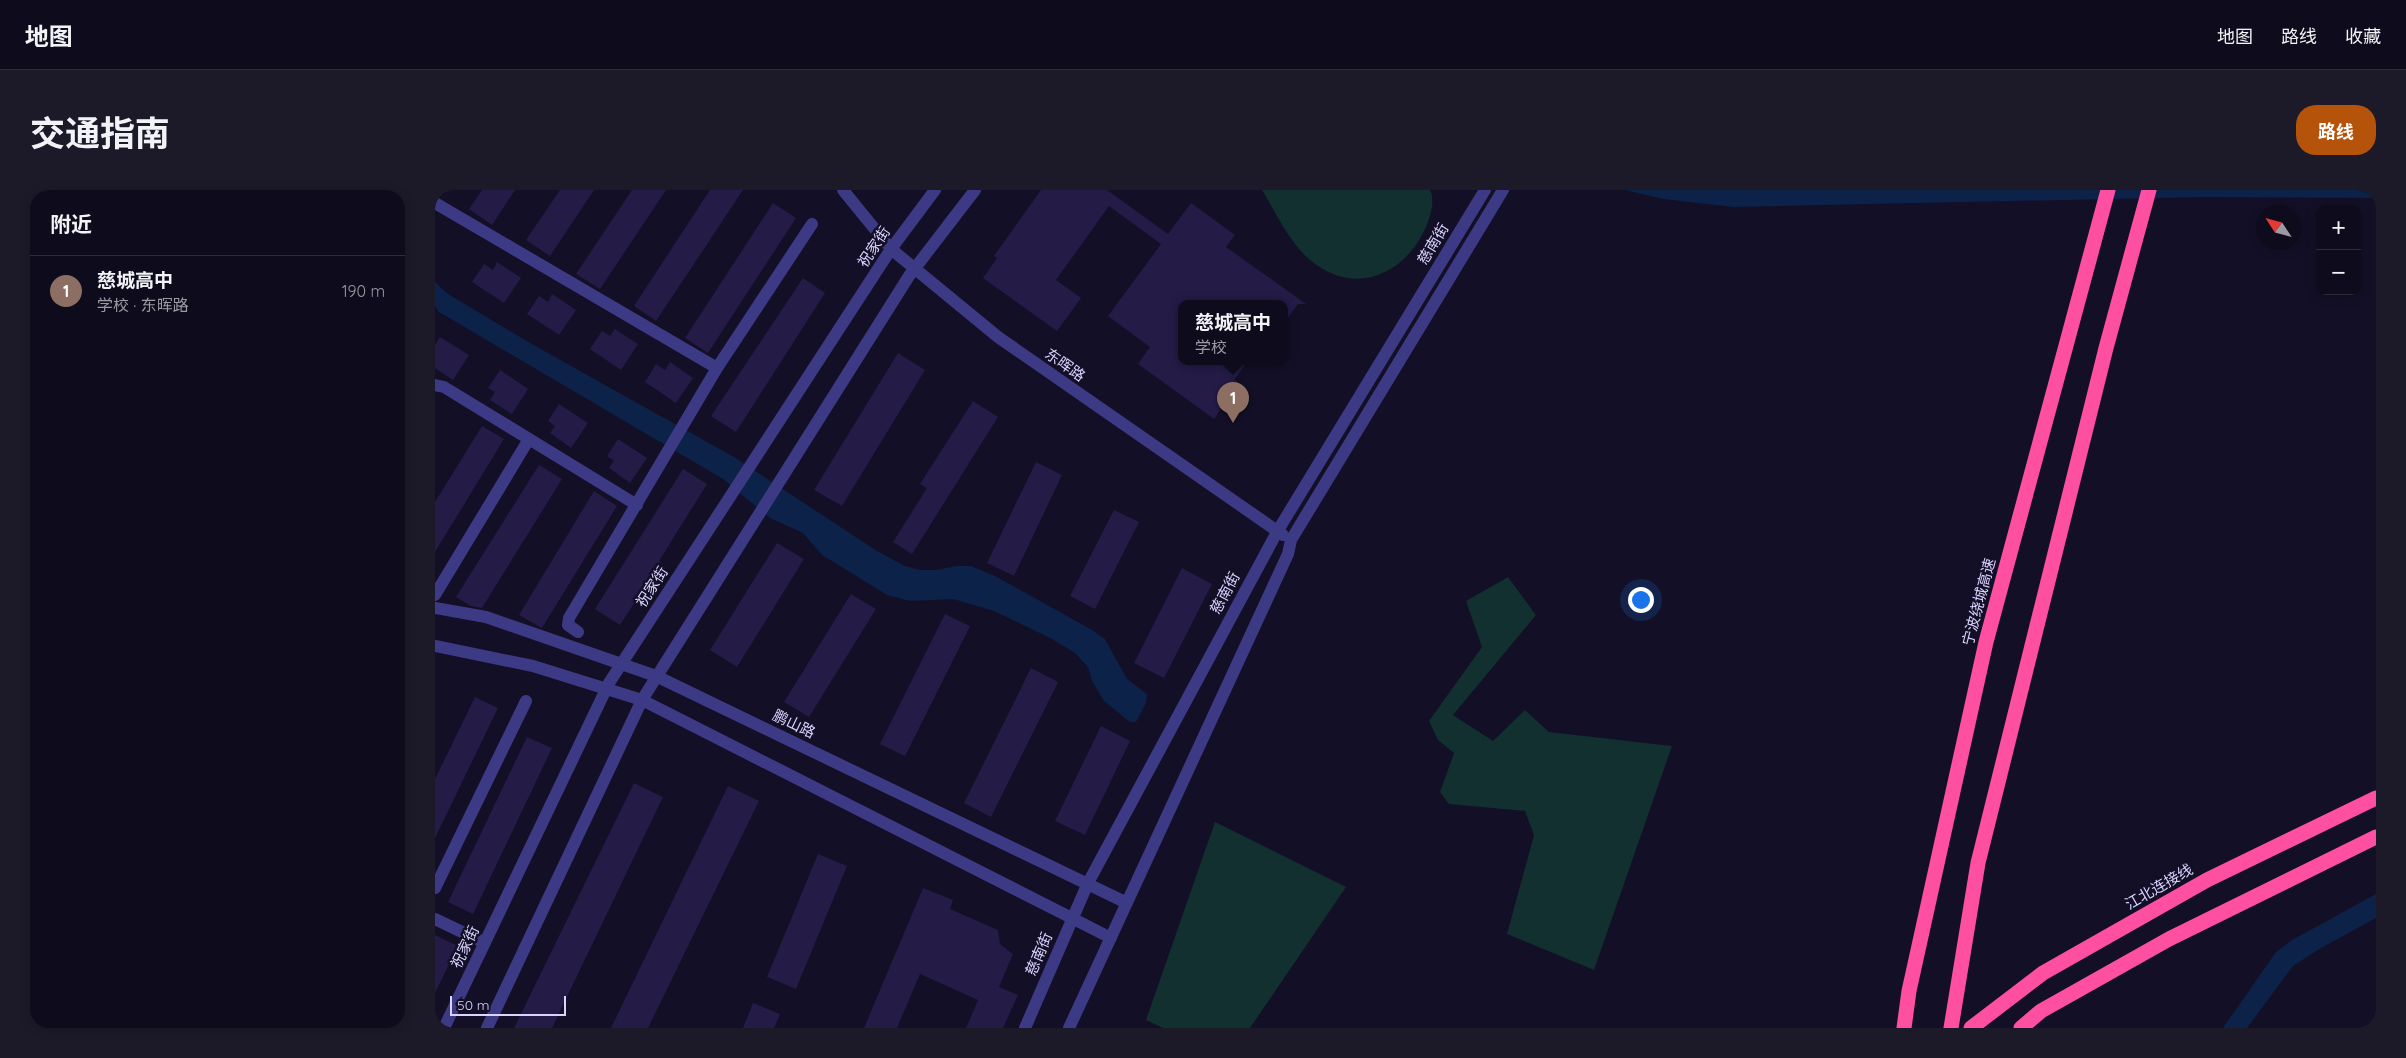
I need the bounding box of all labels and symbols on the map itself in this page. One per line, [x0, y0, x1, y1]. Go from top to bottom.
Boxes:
north arrow [2256, 205, 2301, 250]
street label: 慈南街 [1413, 220, 1452, 268]
street label: 祝家街 [853, 223, 894, 271]
street label: 东晖路 [1041, 344, 1089, 385]
pin: 1 [1217, 382, 1249, 423]
street label: 宁波绕城高速 [1958, 556, 1999, 648]
street label: 祝家街 [631, 563, 672, 611]
street label: 慈南街 [1206, 568, 1244, 617]
your location [1628, 587, 1654, 613]
street label: 鹏山路 [770, 705, 819, 742]
street label: 江北连接线 [2122, 860, 2196, 914]
street label: 祝家街 [446, 922, 483, 971]
street label: 慈南街 [1021, 929, 1056, 978]
scale bar [450, 993, 566, 1016]

